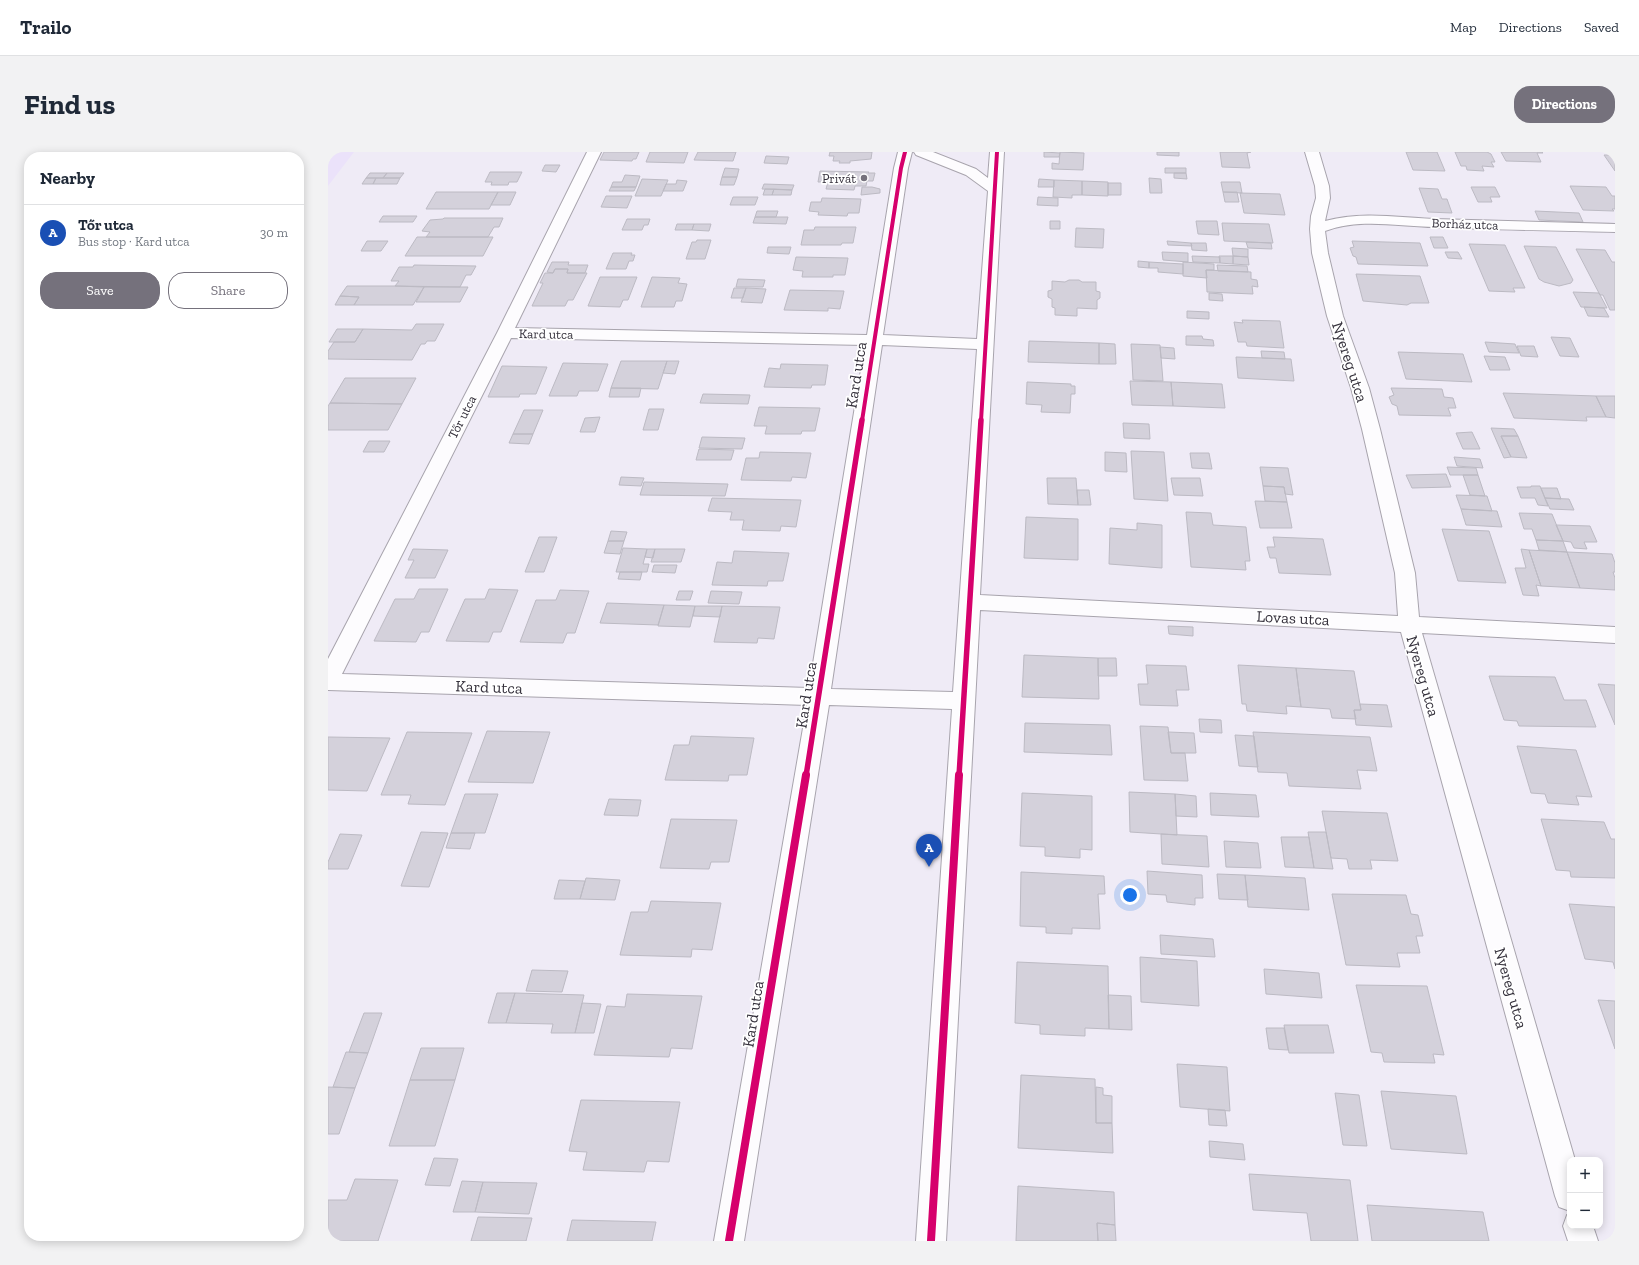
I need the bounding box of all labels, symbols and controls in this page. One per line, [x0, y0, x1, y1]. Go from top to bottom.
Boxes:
text: Trailo [20, 16, 71, 39]
text: Map [1450, 19, 1477, 36]
text: Directions [1499, 19, 1562, 36]
text: Saved [1584, 19, 1619, 36]
button: Directions [1514, 86, 1615, 123]
text: Find us [24, 88, 115, 121]
text: Nearby [40, 168, 95, 188]
place label: Privát [822, 171, 856, 186]
marker: Privát [859, 173, 869, 183]
street label: Borház utca [1431, 215, 1499, 233]
text: Tőr utca [78, 216, 134, 234]
text: A [49, 225, 57, 240]
text: 30 m [260, 225, 288, 240]
text: Bus stop · Kard utca [78, 234, 189, 249]
button: Save [40, 272, 160, 309]
button: Share [168, 272, 288, 309]
street label: Nyereg utca [1328, 319, 1372, 405]
street label: Kard utca [519, 326, 574, 342]
street label: Kard utca [841, 340, 871, 410]
street label: Tőr utca [445, 392, 480, 441]
street label: Lovas utca [1256, 607, 1330, 629]
street label: Nyereg utca [1402, 633, 1444, 719]
street label: Kard utca [791, 660, 821, 730]
street label: Kard utca [455, 676, 523, 698]
pin: A [916, 834, 942, 867]
your location [1120, 885, 1140, 905]
street label: Nyereg utca [1490, 945, 1532, 1031]
street label: Kard utca [738, 979, 768, 1049]
map controls [1567, 1157, 1603, 1229]
button: + [1567, 1157, 1603, 1193]
button: − [1567, 1193, 1603, 1229]

